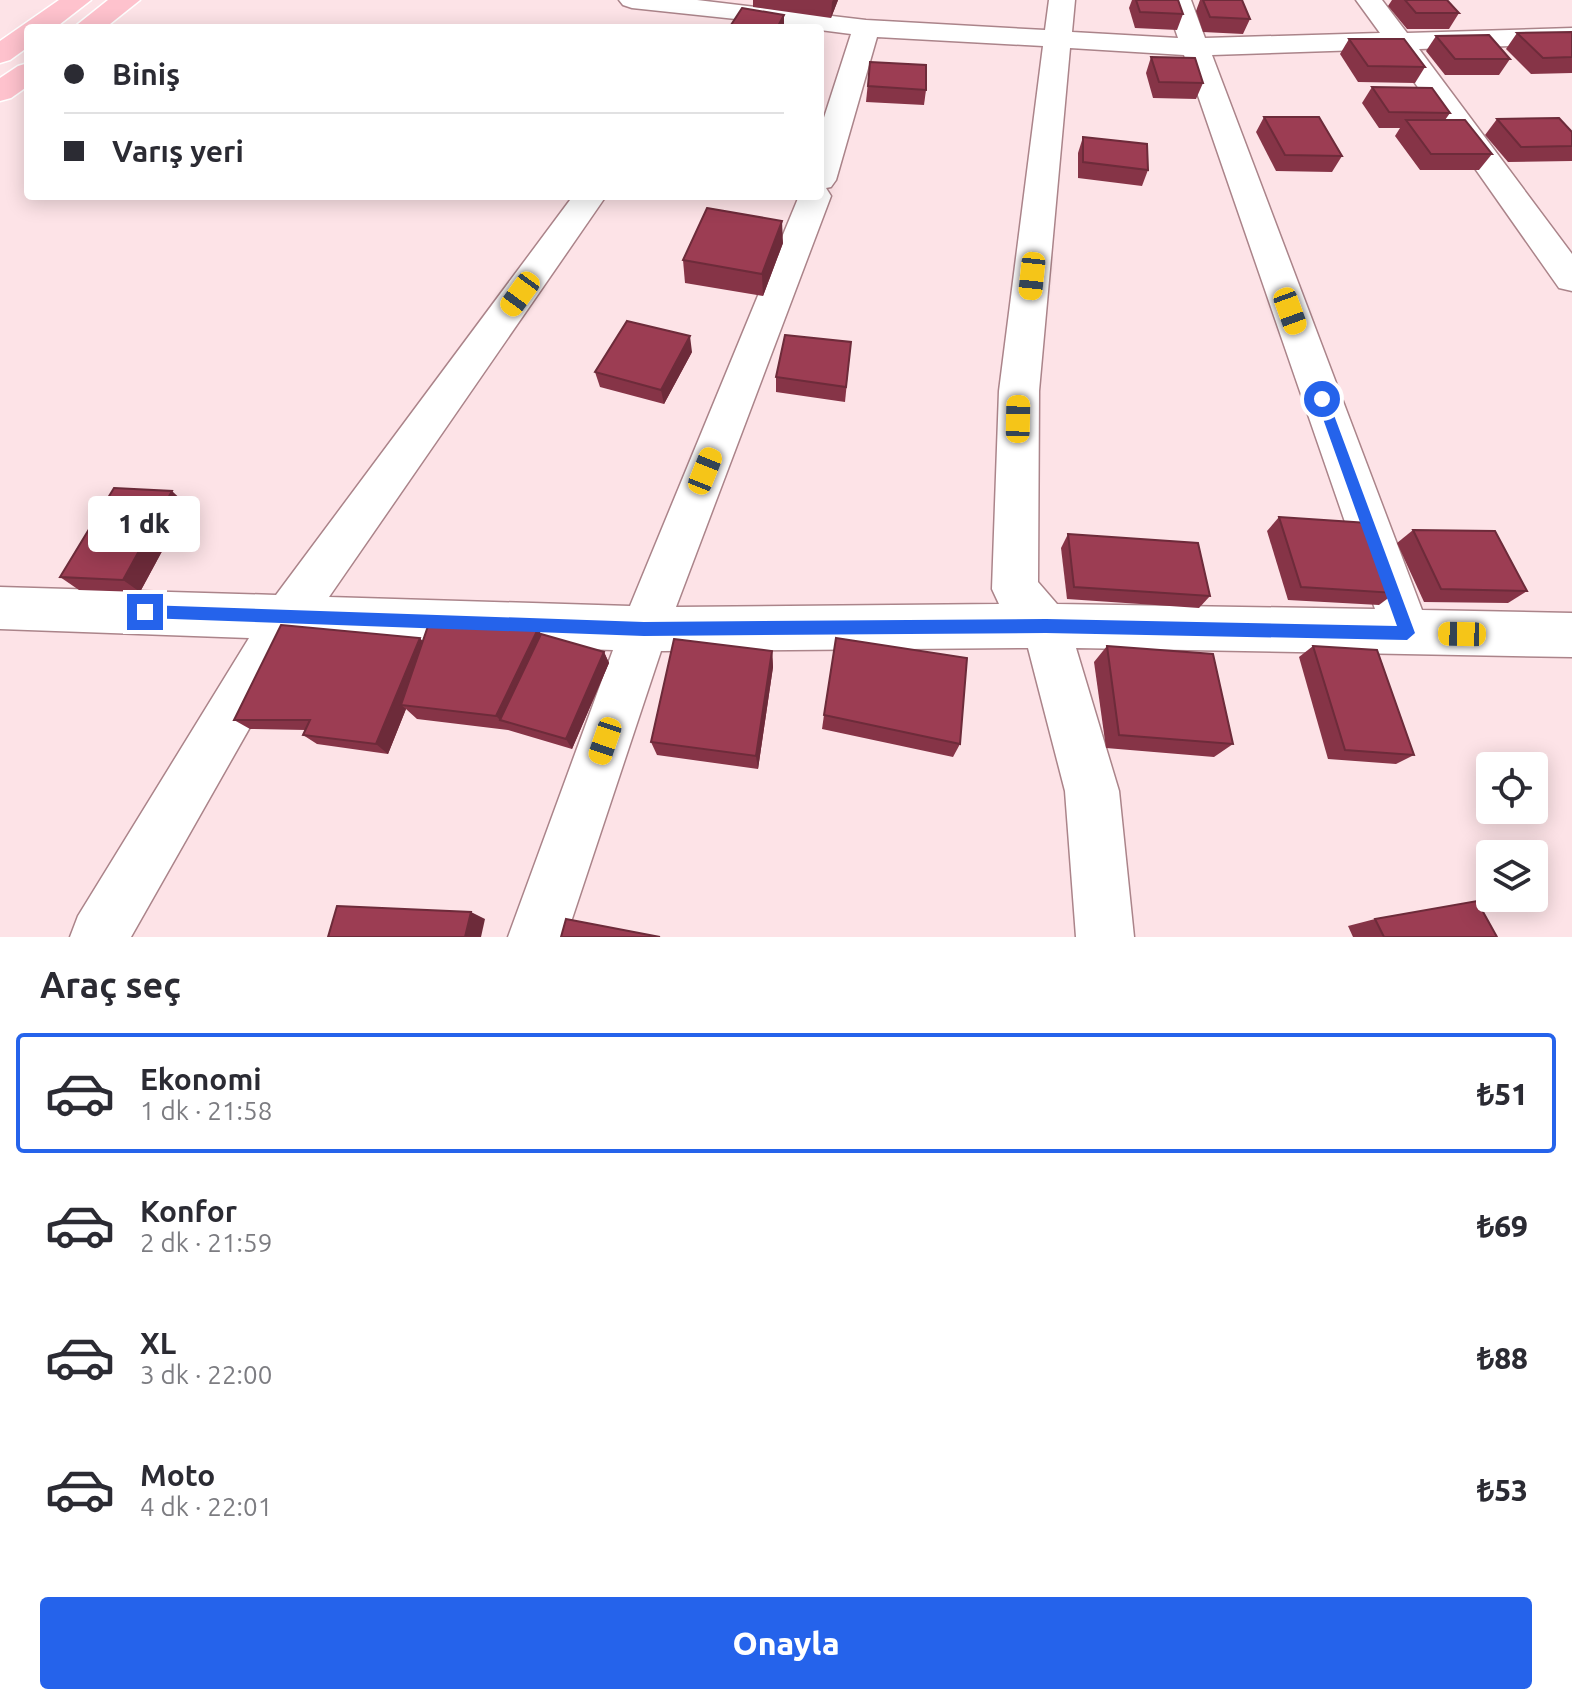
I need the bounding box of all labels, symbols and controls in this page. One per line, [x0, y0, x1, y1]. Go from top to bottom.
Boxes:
text: Biniş [112, 57, 180, 91]
text: Varış yeri [112, 134, 244, 168]
car [1018, 251, 1046, 301]
car [496, 268, 544, 320]
car [1271, 284, 1309, 338]
route start [1304, 381, 1340, 417]
car [1006, 395, 1030, 443]
car [685, 444, 725, 498]
callout: 1 dk [89, 496, 201, 552]
text: 1 dk [118, 509, 170, 538]
route end [127, 594, 163, 630]
car [1438, 622, 1486, 646]
car [586, 714, 624, 768]
map controls [1476, 752, 1548, 912]
button: locate [1476, 752, 1548, 824]
button: layers [1476, 840, 1548, 912]
text: Araç seç [40, 964, 181, 1005]
icon: car [44, 1057, 116, 1129]
text: Ekonomi [140, 1062, 262, 1096]
text: ₺51 [1477, 1077, 1528, 1111]
text: 1 dk · 21:58 [140, 1096, 272, 1125]
icon: car [44, 1189, 116, 1261]
text: Konfor [140, 1194, 237, 1228]
text: ₺69 [1477, 1209, 1528, 1243]
text: 2 dk · 21:59 [140, 1228, 272, 1257]
icon: car [44, 1321, 116, 1393]
text: XL [140, 1326, 176, 1360]
text: ₺88 [1477, 1341, 1528, 1375]
text: 3 dk · 22:00 [140, 1360, 272, 1389]
icon: car [44, 1453, 116, 1525]
text: Moto [140, 1458, 215, 1492]
text: ₺53 [1477, 1473, 1528, 1507]
text: 4 dk · 22:01 [140, 1492, 272, 1521]
button: Onayla [40, 1597, 1532, 1689]

